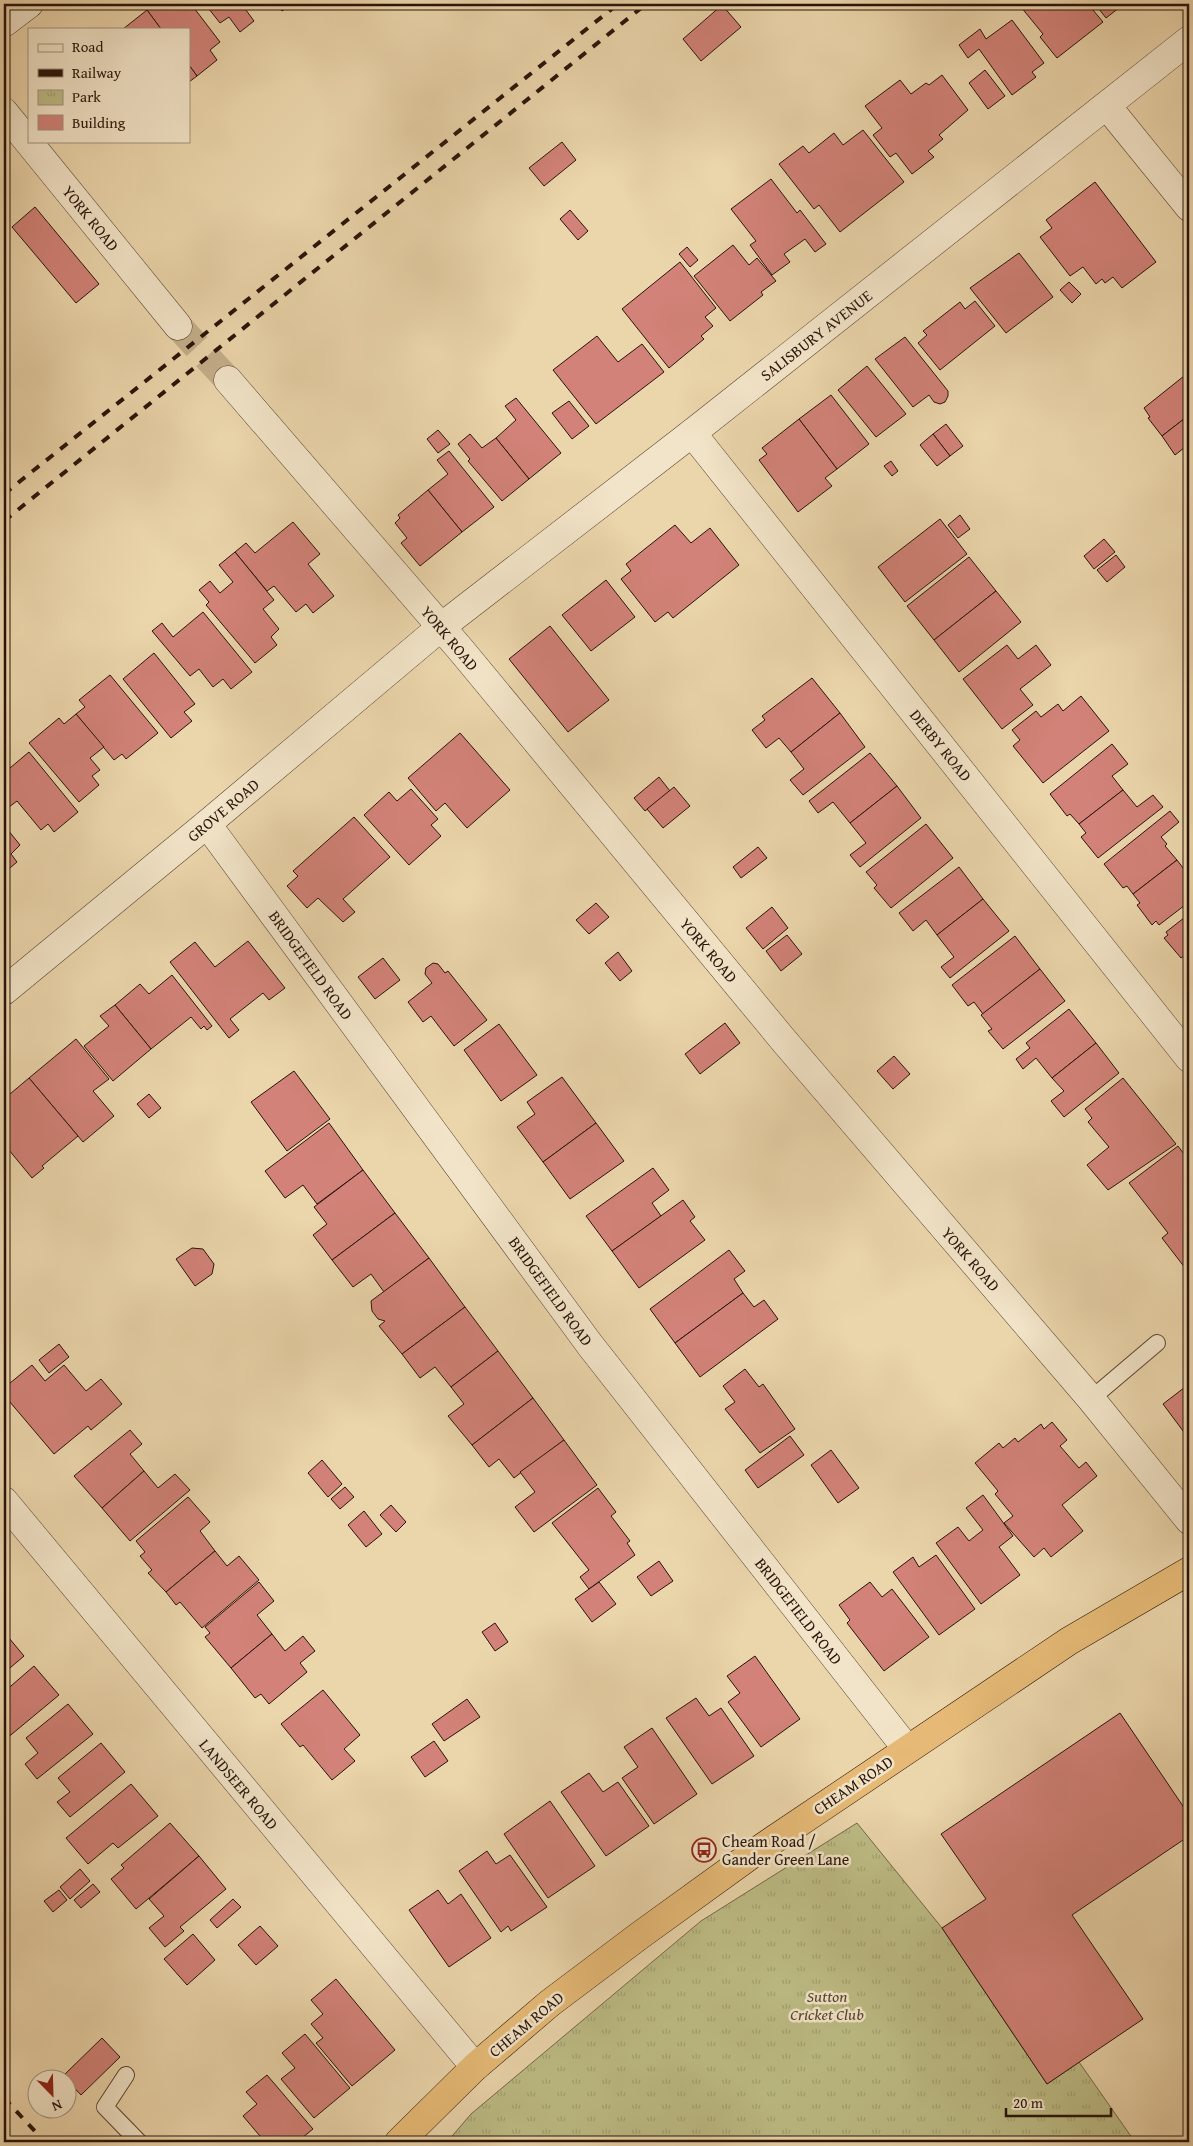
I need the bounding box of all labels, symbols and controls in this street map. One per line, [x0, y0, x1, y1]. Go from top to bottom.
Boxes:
legend [28, 28, 190, 142]
text: Road [72, 36, 103, 57]
text: Railway [72, 62, 122, 83]
text: Park [72, 86, 101, 107]
text: Building [72, 112, 126, 133]
street label: YORK ROAD [57, 180, 125, 256]
street label: SALISBURY AVENUE [755, 284, 877, 386]
street label: YORK ROAD [415, 600, 485, 676]
street label: DERBY ROAD [904, 704, 978, 787]
street label: GROVE ROAD [182, 772, 265, 847]
street label: BRIDGEFIELD ROAD [263, 905, 359, 1025]
street label: YORK ROAD [674, 912, 744, 988]
street label: YORK ROAD [936, 1221, 1006, 1297]
street label: BRIDGEFIELD ROAD [503, 1231, 599, 1351]
street label: BRIDGEFIELD ROAD [749, 1552, 849, 1670]
street label: LANDSEER ROAD [194, 1733, 284, 1835]
street label: CHEAM ROAD [808, 1749, 898, 1821]
place label: Cheam Road / Gander Green Lane [722, 1829, 849, 1871]
bus stop icon: Cheam Road / Gander Green Lane [691, 1837, 717, 1863]
park label: Sutton Cricket Club [790, 1984, 864, 2026]
street label: CHEAM ROAD [483, 1985, 569, 2063]
north arrow [28, 2068, 78, 2118]
scale bar [1006, 2086, 1110, 2118]
text: 20 m [1013, 2092, 1044, 2113]
text: N [48, 2095, 65, 2117]

